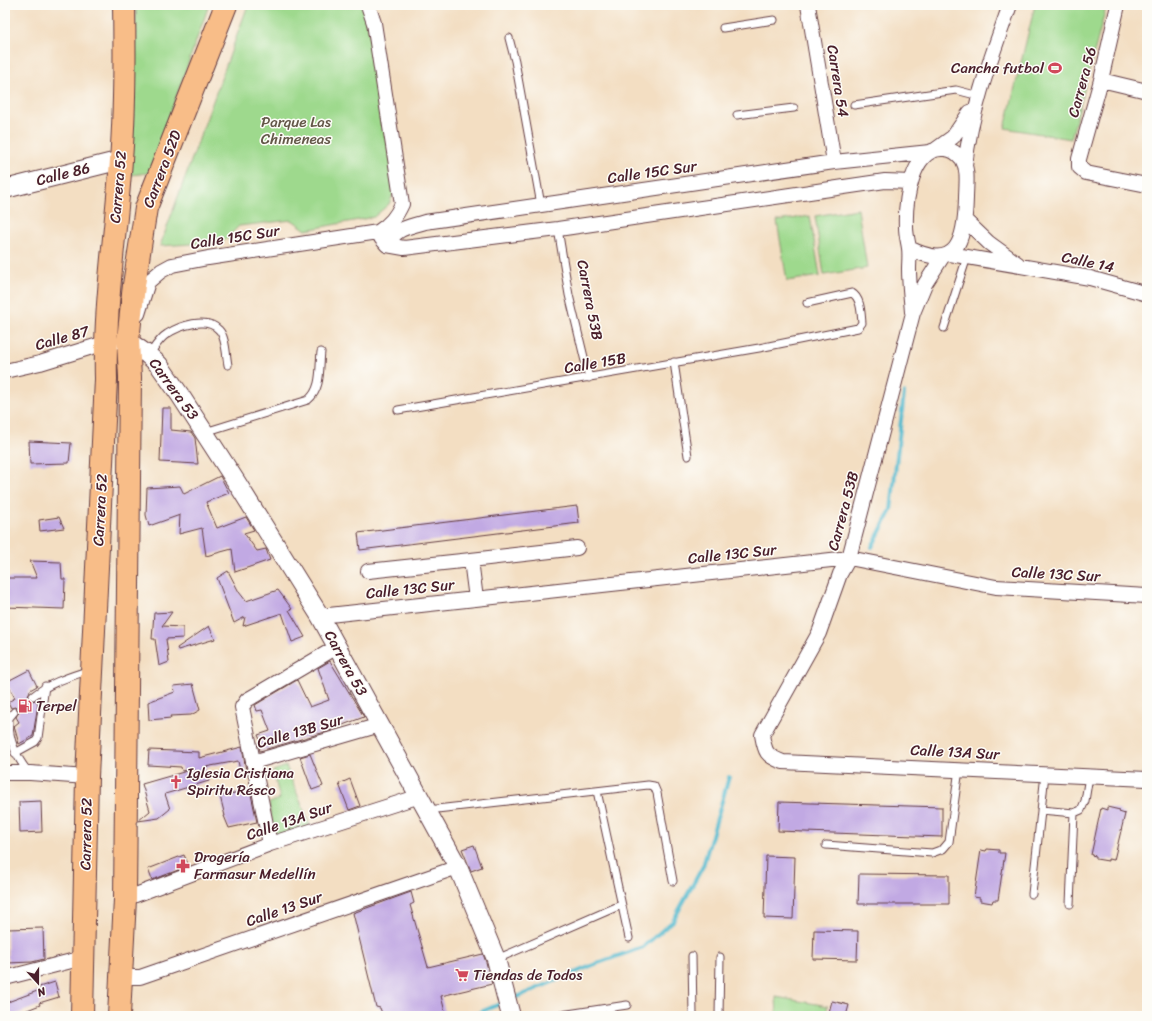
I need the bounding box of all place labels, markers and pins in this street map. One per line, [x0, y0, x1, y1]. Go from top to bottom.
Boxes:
place label: Cancha futbol [951, 55, 1045, 81]
sports icon: Cancha futbol [1047, 60, 1063, 76]
place label: Terpel [36, 693, 77, 719]
fuel station icon: Terpel [17, 698, 33, 714]
place label: Iglesia Cristiana Spiritu Résco [186, 760, 295, 803]
church icon: Iglesia Cristiana Spiritu Résco [168, 774, 184, 790]
place label: Drogería Farmasur Medellín [194, 844, 316, 887]
pharmacy icon: Drogería Farmasur Medellín [175, 858, 191, 874]
place label: Tiendas de Todos [473, 962, 583, 988]
supermarket icon: Tiendas de Todos [454, 967, 470, 983]

